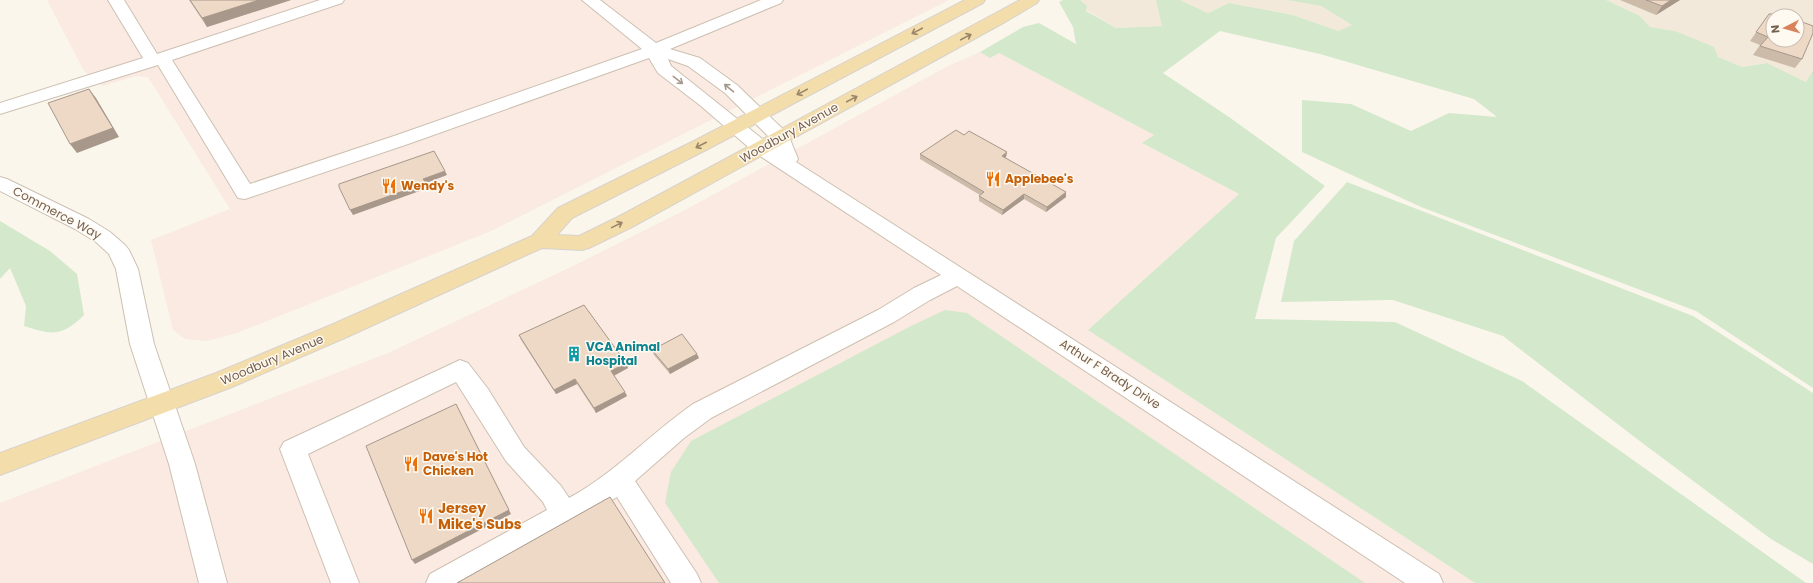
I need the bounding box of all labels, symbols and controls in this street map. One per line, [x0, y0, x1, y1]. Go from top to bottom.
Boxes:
north arrow [1765, 8, 1805, 48]
text: N [1767, 24, 1783, 34]
one-way arrow [912, 28, 924, 35]
one-way arrow [960, 32, 972, 40]
one-way arrow [673, 75, 684, 84]
one-way arrow [724, 84, 735, 93]
one-way arrow [796, 88, 808, 96]
one-way arrow [846, 95, 858, 102]
street label: Woodbury Avenue [736, 98, 841, 167]
one-way arrow [695, 142, 707, 149]
restaurant icon: Applebee's [984, 170, 1002, 188]
place label: Applebee's [1005, 170, 1074, 187]
restaurant icon: Wendy's [380, 177, 398, 195]
place label: Wendy's [401, 177, 454, 194]
street label: Commerce Way [10, 182, 105, 243]
one-way arrow [611, 221, 623, 228]
street label: Woodbury Avenue [218, 330, 326, 389]
street label: Arthur F Brady Drive [1056, 335, 1164, 413]
place label: VCA Animal Hospital [586, 338, 660, 369]
building icon: VCA Animal Hospital [565, 345, 583, 363]
place label: Dave's Hot Chicken [423, 448, 488, 479]
restaurant icon: Dave's Hot Chicken [402, 455, 420, 473]
place label: Jersey Mike's Subs [438, 498, 522, 534]
restaurant icon: Jersey Mike's Subs [417, 507, 435, 525]

